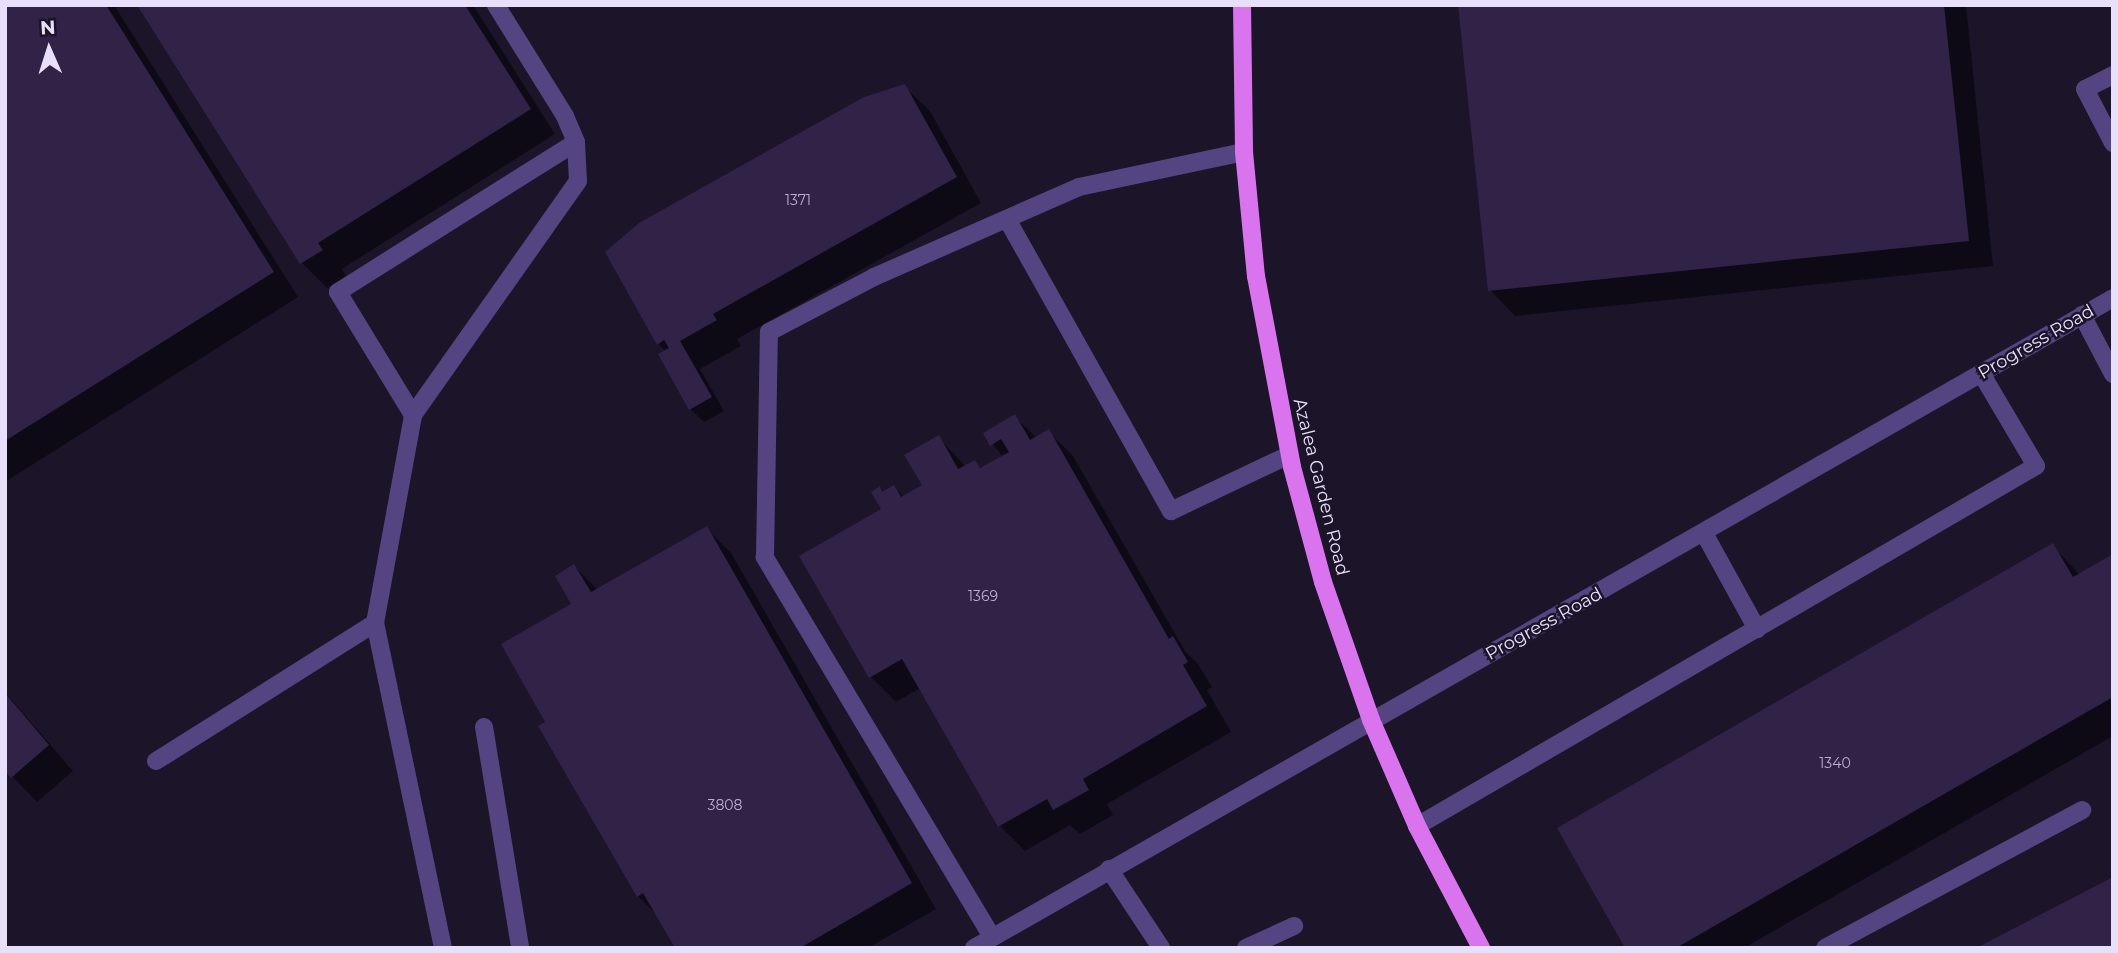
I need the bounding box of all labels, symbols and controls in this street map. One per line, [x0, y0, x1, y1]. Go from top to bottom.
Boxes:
north arrow [14, 14, 84, 84]
text: N [40, 16, 56, 39]
house number: 1371 [785, 192, 811, 208]
street label: Progress Road [1974, 300, 2098, 384]
street label: Azalea Garden Road [1288, 396, 1354, 578]
street label: Progress Road [1482, 583, 1606, 665]
house number: 1369 [968, 588, 998, 604]
house number: 1340 [1819, 755, 1851, 771]
house number: 3808 [707, 797, 743, 813]

